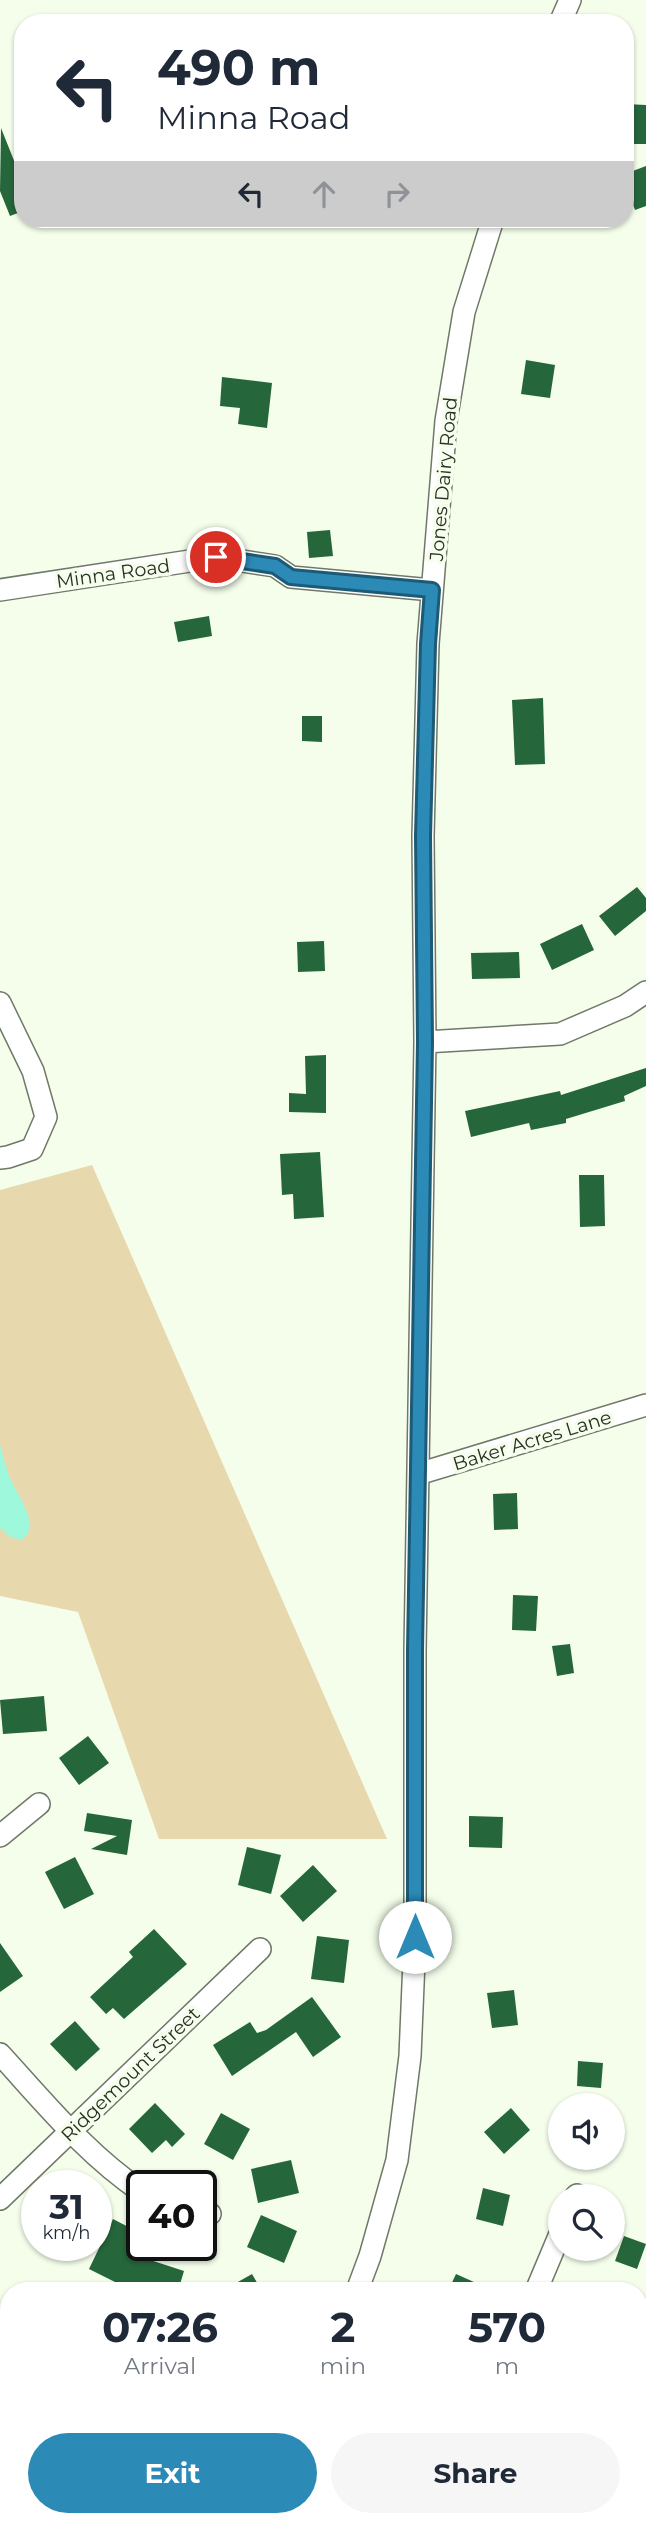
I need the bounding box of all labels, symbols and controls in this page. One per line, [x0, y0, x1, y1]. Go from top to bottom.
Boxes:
text: 490 m [157, 38, 320, 97]
icon: left [42, 42, 133, 133]
text: Minna Road [157, 98, 350, 137]
icon: left [232, 175, 270, 213]
icon: ahead [305, 175, 343, 213]
icon: right [378, 175, 416, 213]
street label: Jones Dairy Road [425, 396, 462, 563]
pin [186, 527, 246, 587]
icon: arrive [197, 538, 235, 576]
street label: Minna Road [55, 554, 172, 593]
street label: Baker Acres Lane [450, 1405, 614, 1476]
position arrow [378, 1900, 452, 1974]
street label: Ridgemount Street [56, 2002, 205, 2147]
map controls [548, 2093, 625, 2261]
button: sound [548, 2093, 625, 2170]
speed limit sign: 40 [126, 2170, 217, 2261]
button: search [548, 2184, 625, 2261]
text: 31 [49, 2185, 84, 2228]
text: km/h [42, 2222, 91, 2244]
text: 07:26 [102, 2301, 218, 2353]
text: 2 [331, 2301, 355, 2353]
text: 570 [468, 2301, 546, 2353]
text: Arrival [124, 2352, 196, 2380]
text: min [320, 2352, 366, 2380]
text: m [495, 2352, 519, 2380]
button: Exit [28, 2433, 317, 2513]
button: Share [331, 2433, 620, 2513]

